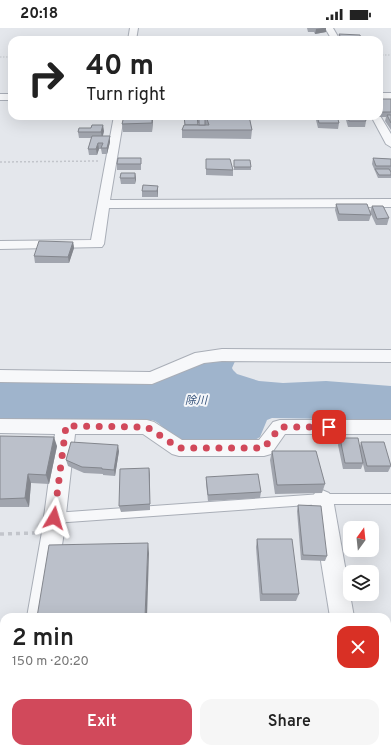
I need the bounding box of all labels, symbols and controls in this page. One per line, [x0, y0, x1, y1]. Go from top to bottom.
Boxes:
text: 20:18 [20, 5, 58, 24]
text: 40 m [86, 49, 154, 85]
icon: right [20, 52, 72, 104]
text: Turn right [86, 84, 166, 107]
water label: 除川 [185, 394, 208, 408]
pin [312, 410, 346, 444]
icon: arrive [318, 416, 340, 438]
position arrow [33, 497, 75, 539]
north arrow [343, 521, 379, 557]
map controls [343, 521, 379, 601]
button: layers [343, 565, 379, 601]
text: 2 min [12, 624, 74, 654]
button: close [337, 626, 379, 668]
text: 150 m · 20:20 [12, 654, 89, 670]
button: Exit [12, 699, 192, 745]
button: Share [200, 699, 379, 745]

